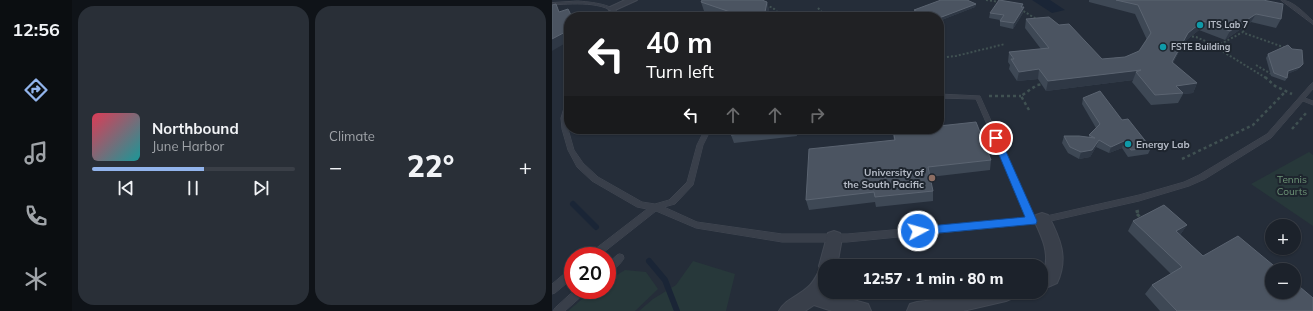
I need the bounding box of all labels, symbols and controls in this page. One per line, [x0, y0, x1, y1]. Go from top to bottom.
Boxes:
text: 12:56 [12, 18, 60, 41]
place label: ITS Lab 7 [1208, 19, 1248, 30]
marker: ITS Lab 7 [1195, 20, 1205, 30]
text: 40 m [646, 25, 712, 60]
icon: left [580, 28, 632, 80]
place label: FSTE Building [1171, 41, 1231, 52]
marker: FSTE Building [1158, 42, 1168, 52]
text: Turn left [646, 60, 714, 83]
icon: directions [22, 76, 50, 104]
icon: left [680, 104, 702, 126]
icon: ahead [722, 104, 744, 126]
icon: ahead [764, 104, 786, 126]
icon: right [806, 104, 828, 126]
text: Northbound [152, 119, 239, 138]
pin [979, 121, 1013, 155]
icon: arrive [985, 127, 1007, 149]
text: Climate [329, 128, 375, 144]
text: June Harbor [152, 138, 224, 154]
place label: Energy Lab [1136, 138, 1190, 151]
icon: music [22, 139, 50, 167]
marker: Energy Lab [1123, 139, 1133, 149]
text: 22° [407, 147, 454, 185]
text: − [329, 153, 342, 181]
text: + [519, 153, 532, 181]
place label: University of the South Pacific [843, 166, 924, 191]
marker: University of the South Pacific [927, 173, 937, 183]
park label: Tennis Courts [1277, 173, 1307, 198]
icon: previous [115, 177, 137, 199]
icon: pause [182, 177, 204, 199]
icon: next [250, 177, 272, 199]
icon: phone [22, 202, 50, 230]
position arrow [897, 210, 939, 252]
map controls [1265, 219, 1301, 299]
button: + [1265, 219, 1301, 255]
speed limit sign: 20 [564, 247, 616, 299]
button: − [1265, 263, 1301, 299]
icon: climate [22, 265, 50, 293]
text: 12:57 · 1 min · 80 m [863, 269, 1003, 288]

